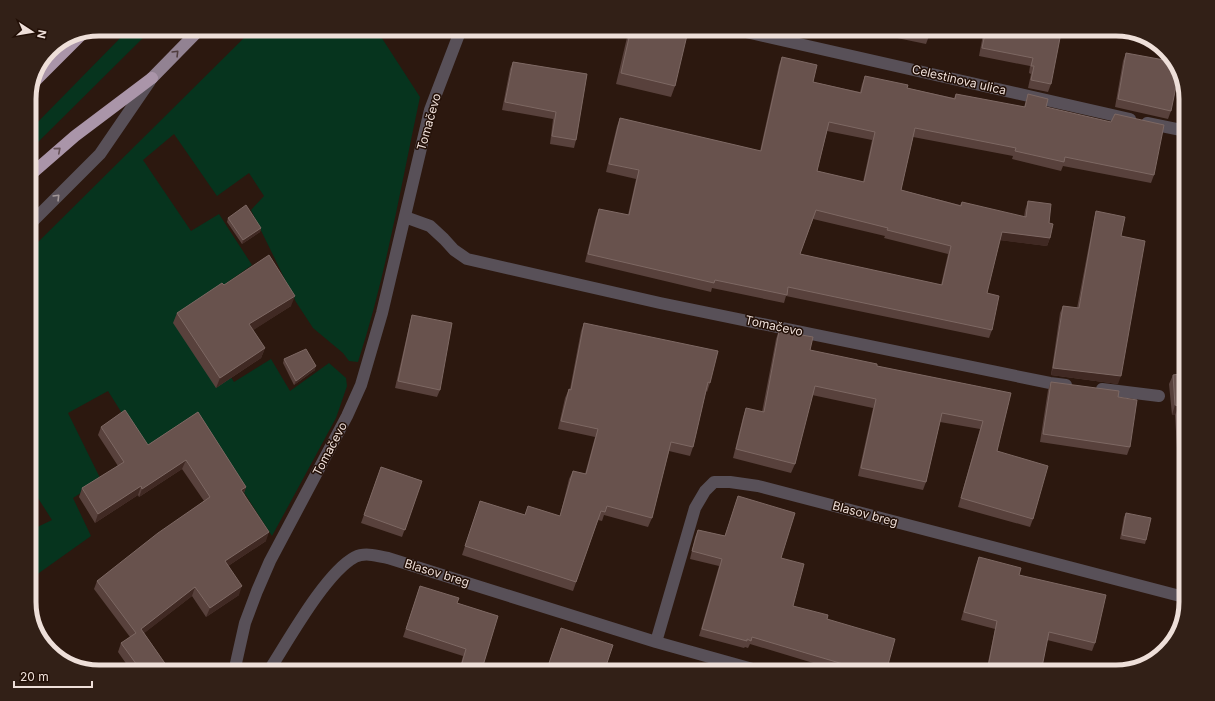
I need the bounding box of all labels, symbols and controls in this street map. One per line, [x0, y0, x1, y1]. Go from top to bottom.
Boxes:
north arrow [12, 12, 52, 52]
text: N [34, 29, 50, 40]
one-way arrow [171, 50, 179, 58]
street label: Celestinova ulica [911, 61, 1008, 98]
street label: Tomačevo [413, 92, 444, 152]
one-way arrow [54, 148, 61, 155]
one-way arrow [52, 194, 60, 202]
street label: Tomačevo [744, 312, 804, 339]
street label: Tomačevo [309, 419, 350, 478]
street label: Blasov breg [831, 498, 899, 529]
street label: Blasov breg [403, 556, 471, 589]
scale bar [14, 663, 92, 689]
text: 20 m [20, 669, 49, 684]

